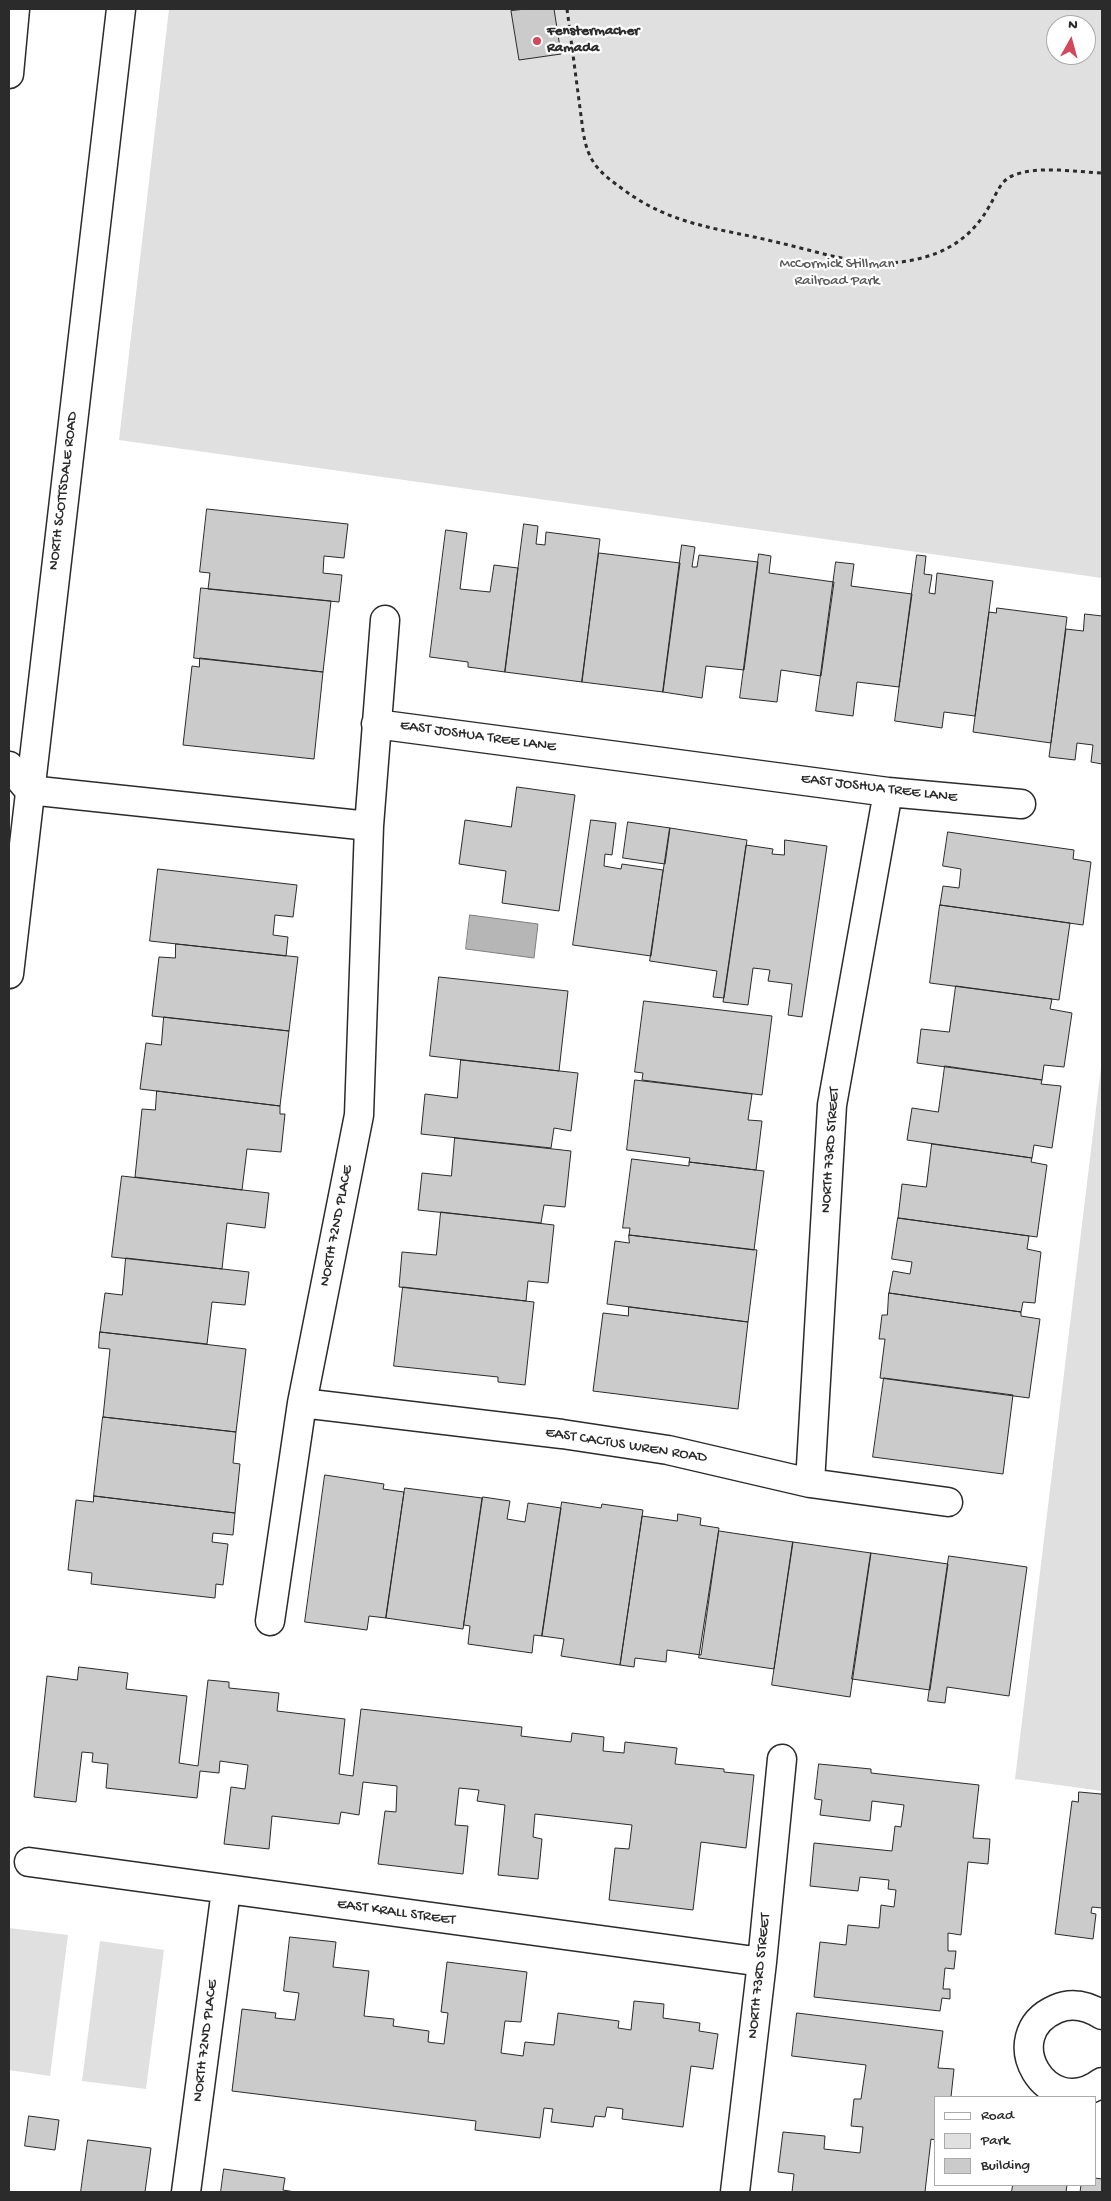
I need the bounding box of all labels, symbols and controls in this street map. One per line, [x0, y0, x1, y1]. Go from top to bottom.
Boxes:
north arrow [1046, 15, 1096, 65]
text: N [1067, 17, 1078, 35]
place label: Fenstermacher Ramada [547, 23, 639, 58]
marker: Fenstermacher Ramada [531, 35, 543, 47]
park label: McCormick Stillman Railroad Park [779, 256, 895, 291]
street label: NORTH SCOTTSDALE ROAD [45, 411, 83, 571]
street label: EAST JOSHUA TREE LANE [399, 717, 557, 757]
street label: EAST JOSHUA TREE LANE [800, 770, 958, 808]
street label: NORTH 73RD STREET [818, 1086, 844, 1214]
street label: NORTH 72ND PLACE [316, 1164, 358, 1288]
street label: EAST CACTUS WREN ROAD [544, 1424, 708, 1468]
street label: EAST KRALL STREET [336, 1896, 456, 1930]
street label: NORTH 73RD STREET [744, 1912, 776, 2040]
street label: NORTH 72ND PLACE [190, 1979, 222, 2103]
legend [934, 2096, 1096, 2186]
text: Road [981, 2107, 1014, 2125]
text: Park [981, 2132, 1010, 2150]
text: Building [981, 2157, 1030, 2175]

